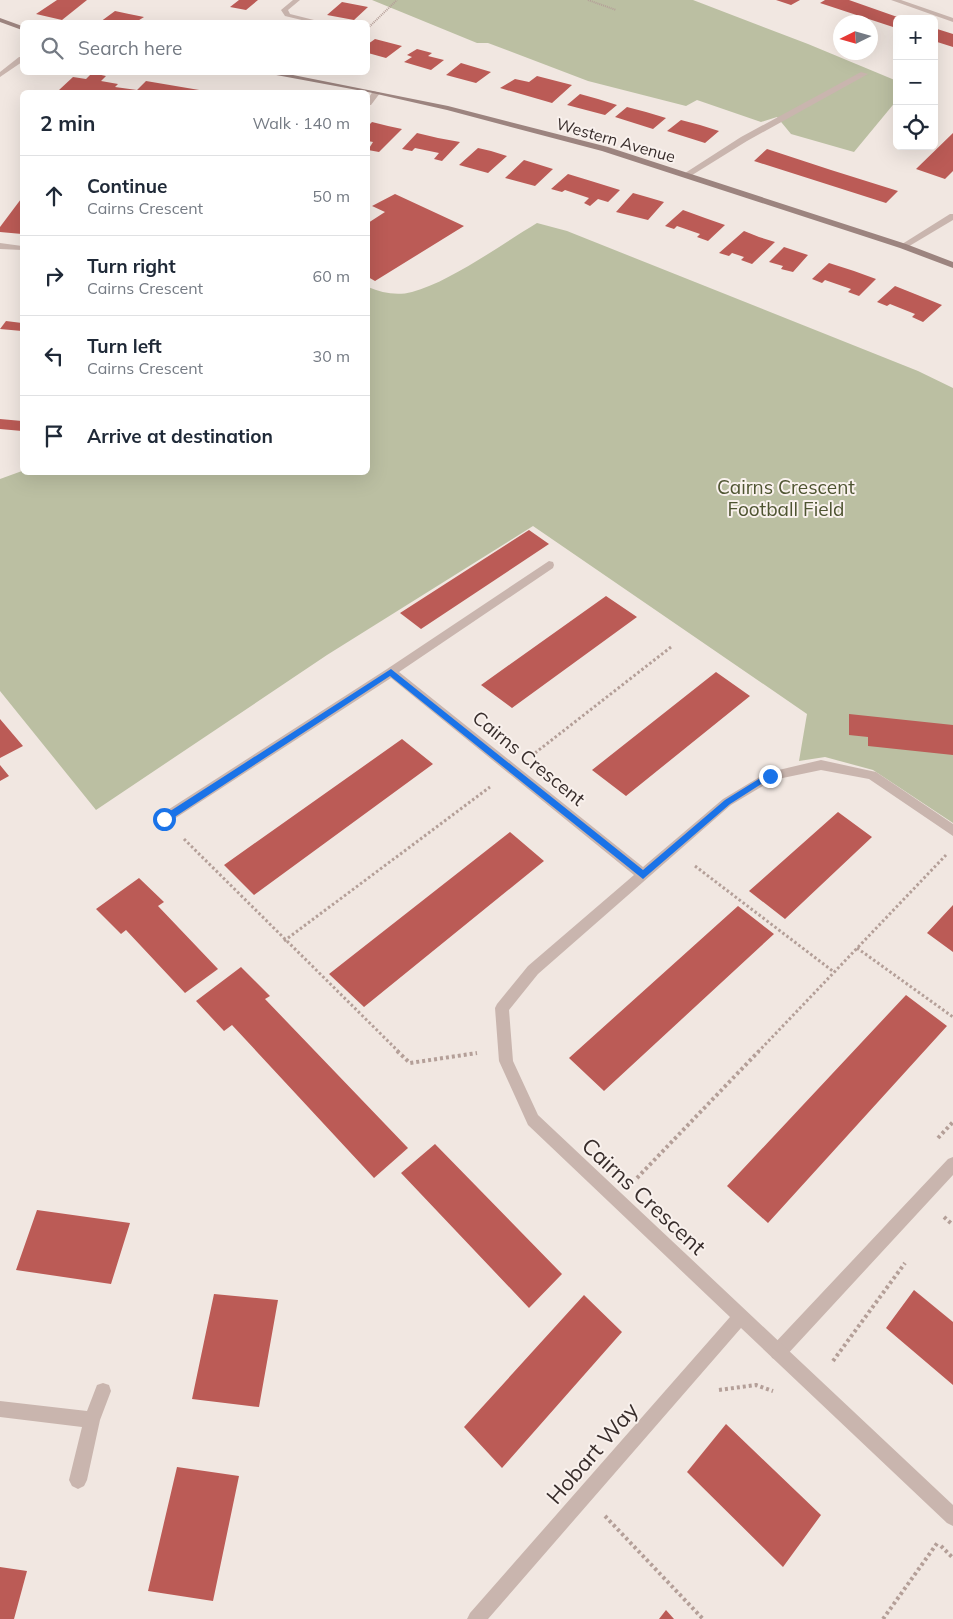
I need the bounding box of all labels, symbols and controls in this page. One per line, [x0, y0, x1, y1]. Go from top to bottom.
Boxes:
north arrow [833, 15, 878, 60]
map controls [893, 15, 938, 150]
button: + [893, 15, 938, 60]
search box [20, 20, 370, 75]
icon: search [38, 34, 66, 62]
text: Search here [78, 36, 182, 60]
button: − [893, 60, 938, 105]
button: locate [893, 105, 938, 150]
text: 2 min [40, 110, 95, 136]
text: Walk · 140 m [252, 113, 350, 133]
street label: Western Avenue [554, 113, 678, 167]
text: Continue [87, 174, 167, 198]
icon: ahead [40, 182, 68, 210]
text: 50 m [313, 186, 350, 206]
text: Cairns Crescent [87, 198, 203, 218]
text: Turn right [87, 254, 176, 278]
icon: right [40, 262, 68, 290]
text: 60 m [313, 266, 350, 286]
text: Cairns Crescent [87, 278, 203, 298]
text: Turn left [87, 334, 162, 358]
icon: left [40, 342, 68, 370]
text: 30 m [313, 346, 350, 366]
text: Cairns Crescent [87, 358, 203, 378]
icon: arrive [40, 422, 68, 450]
text: Arrive at destination [87, 424, 273, 448]
park label: Cairns Crescent Football Field [717, 475, 855, 521]
street label: Cairns Crescent [468, 705, 590, 811]
route end [759, 765, 782, 788]
route start [153, 808, 176, 831]
street label: Cairns Crescent [576, 1131, 712, 1261]
street label: Hobart Way [540, 1396, 644, 1510]

